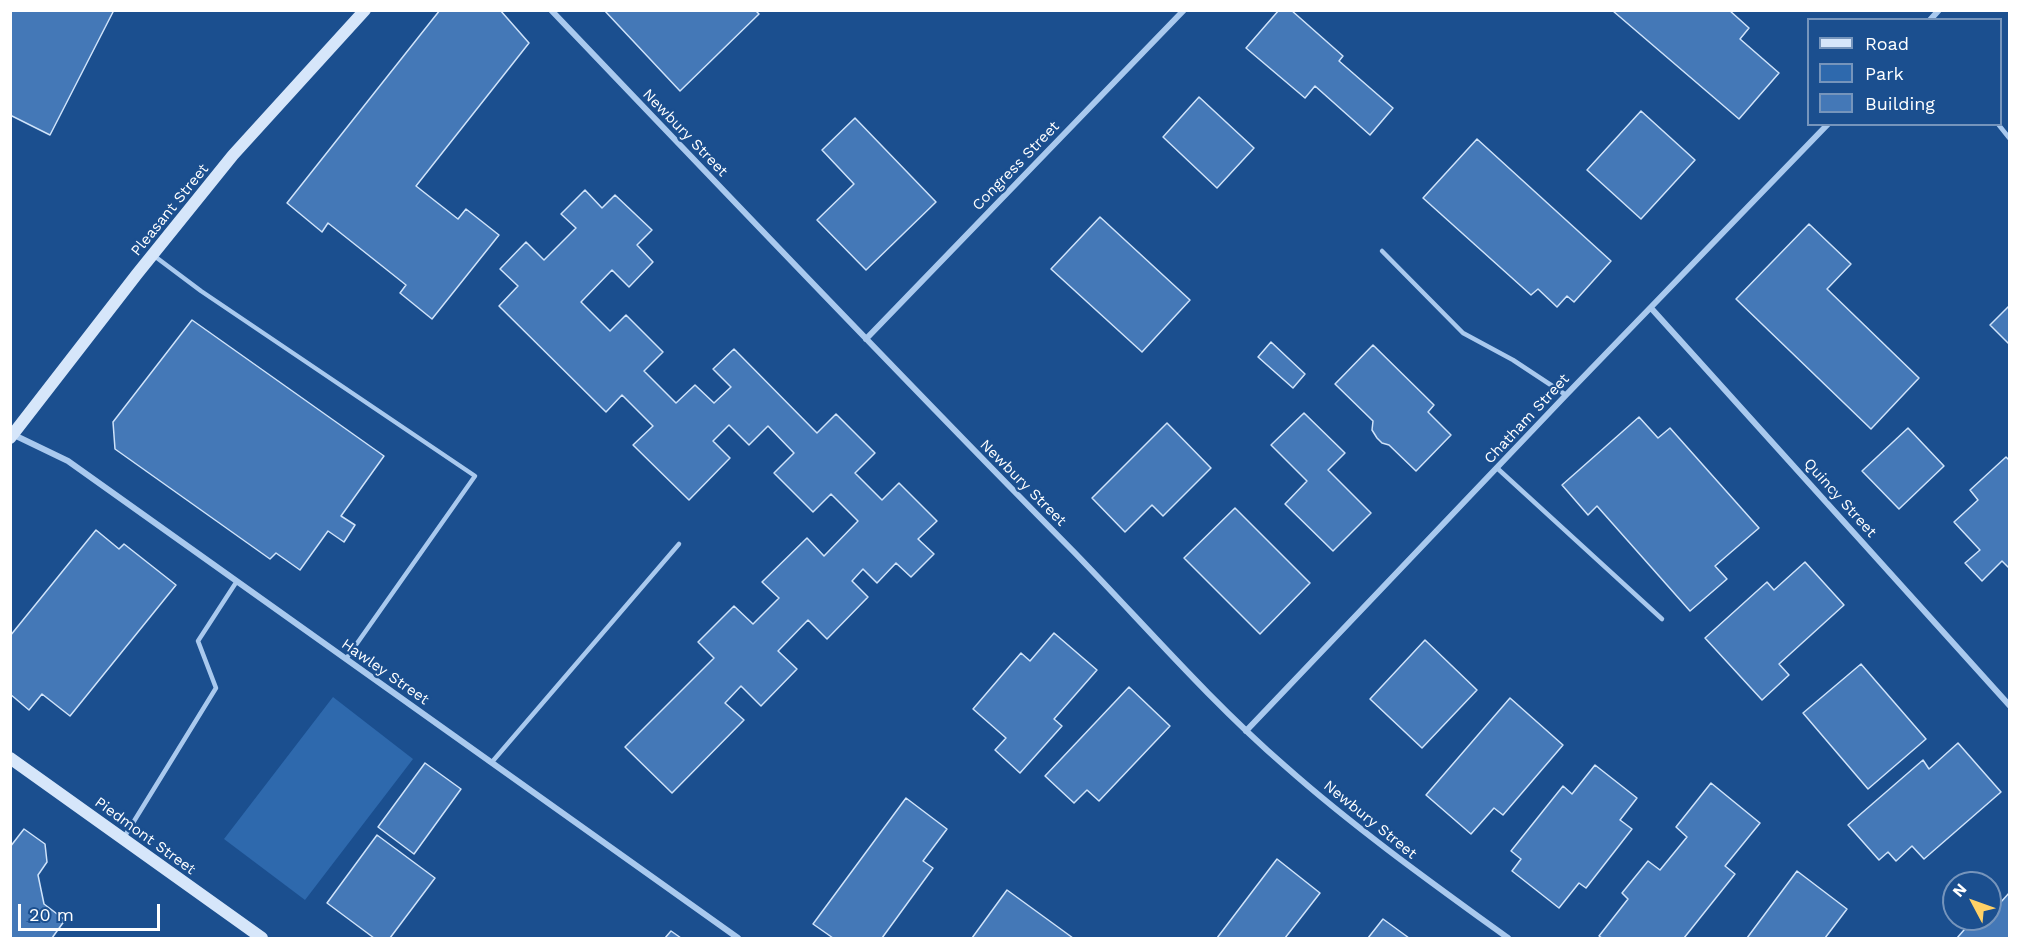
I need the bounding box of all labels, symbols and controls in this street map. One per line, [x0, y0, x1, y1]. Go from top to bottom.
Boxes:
legend [1807, 18, 2002, 126]
text: Road [1865, 33, 1909, 54]
text: Park [1865, 63, 1904, 84]
street label: Newbury Street [639, 85, 731, 181]
text: Building [1865, 93, 1935, 114]
street label: Congress Street [969, 118, 1063, 214]
street label: Pleasant Street [127, 160, 213, 260]
street label: Chatham Street [1481, 370, 1573, 468]
street label: Newbury Street [976, 436, 1070, 530]
street label: Quincy Street [1800, 455, 1880, 541]
street label: Hawley Street [338, 635, 432, 709]
street label: Newbury Street [1320, 777, 1420, 863]
street label: Piedmont Street [91, 793, 199, 879]
north arrow [1942, 871, 2002, 931]
text: N [1948, 879, 1971, 901]
scale bar [21, 892, 164, 930]
text: 20 m [29, 904, 74, 925]

